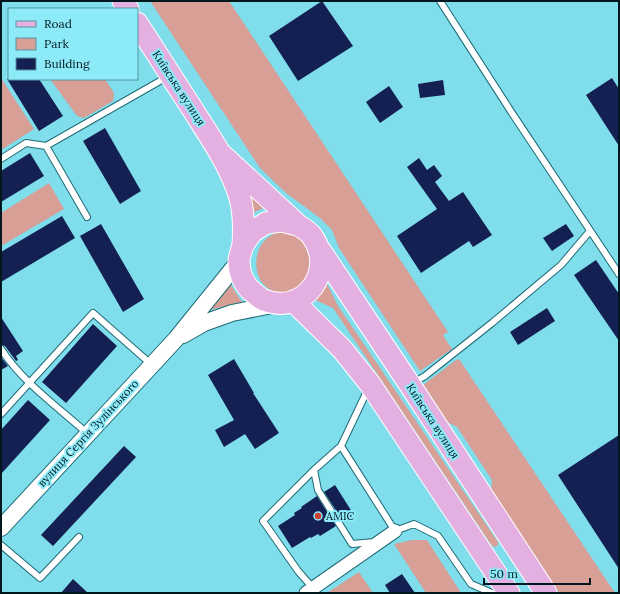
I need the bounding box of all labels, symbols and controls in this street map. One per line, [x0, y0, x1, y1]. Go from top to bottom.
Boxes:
legend [8, 8, 138, 80]
text: Road [44, 16, 72, 31]
text: Park [44, 36, 70, 51]
street label: Київська вулиця [149, 48, 209, 128]
text: Building [44, 56, 90, 71]
street label: вулиця Сергія Зулінського [35, 376, 141, 490]
street label: Київська вулиця [403, 381, 463, 461]
place label: АМІС [325, 509, 355, 523]
marker: АМІС [313, 511, 323, 521]
scale bar [484, 560, 590, 586]
text: 50 m [490, 566, 518, 581]

